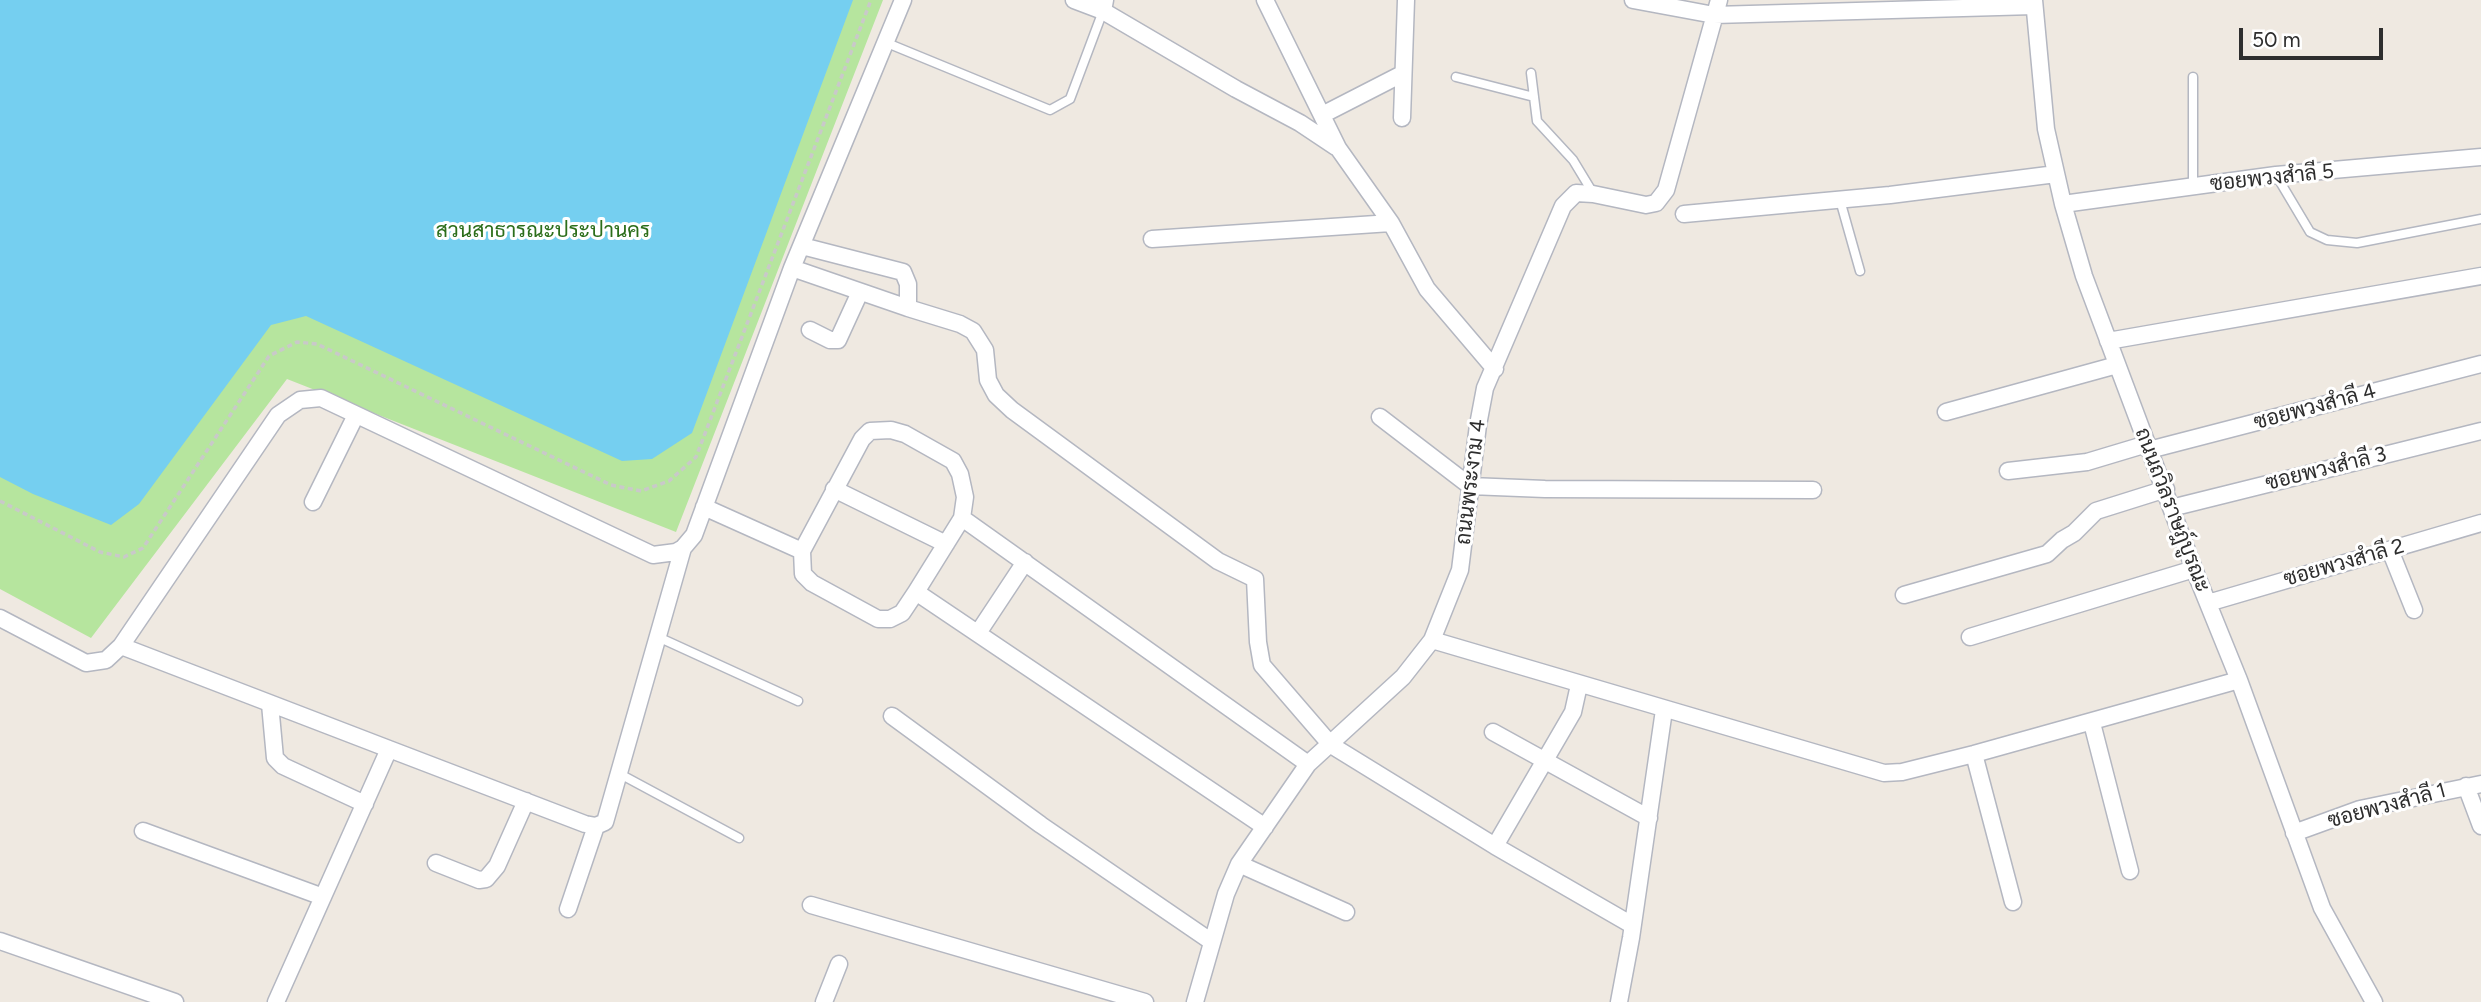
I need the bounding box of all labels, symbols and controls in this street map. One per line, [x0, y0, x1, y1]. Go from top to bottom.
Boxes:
scale bar [2243, 14, 2386, 58]
text: 50 m [2252, 27, 2301, 52]
street label: ซอยพวงสำลี 5 [2209, 159, 2335, 197]
park label: สวนสาธารณะประปานคร [436, 218, 650, 244]
street label: ซอยพวงสำลี 4 [2251, 379, 2379, 435]
street label: ถนนพระงาม 4 [1451, 418, 1491, 546]
street label: ถนนถวิลราษฎ์บูรณะ [2129, 424, 2215, 596]
street label: ซอยพวงสำลี 3 [2263, 442, 2389, 496]
street label: ซอยพวงสำลี 2 [2281, 534, 2407, 592]
street label: ซอยพวงสำลี 1 [2325, 778, 2449, 834]

